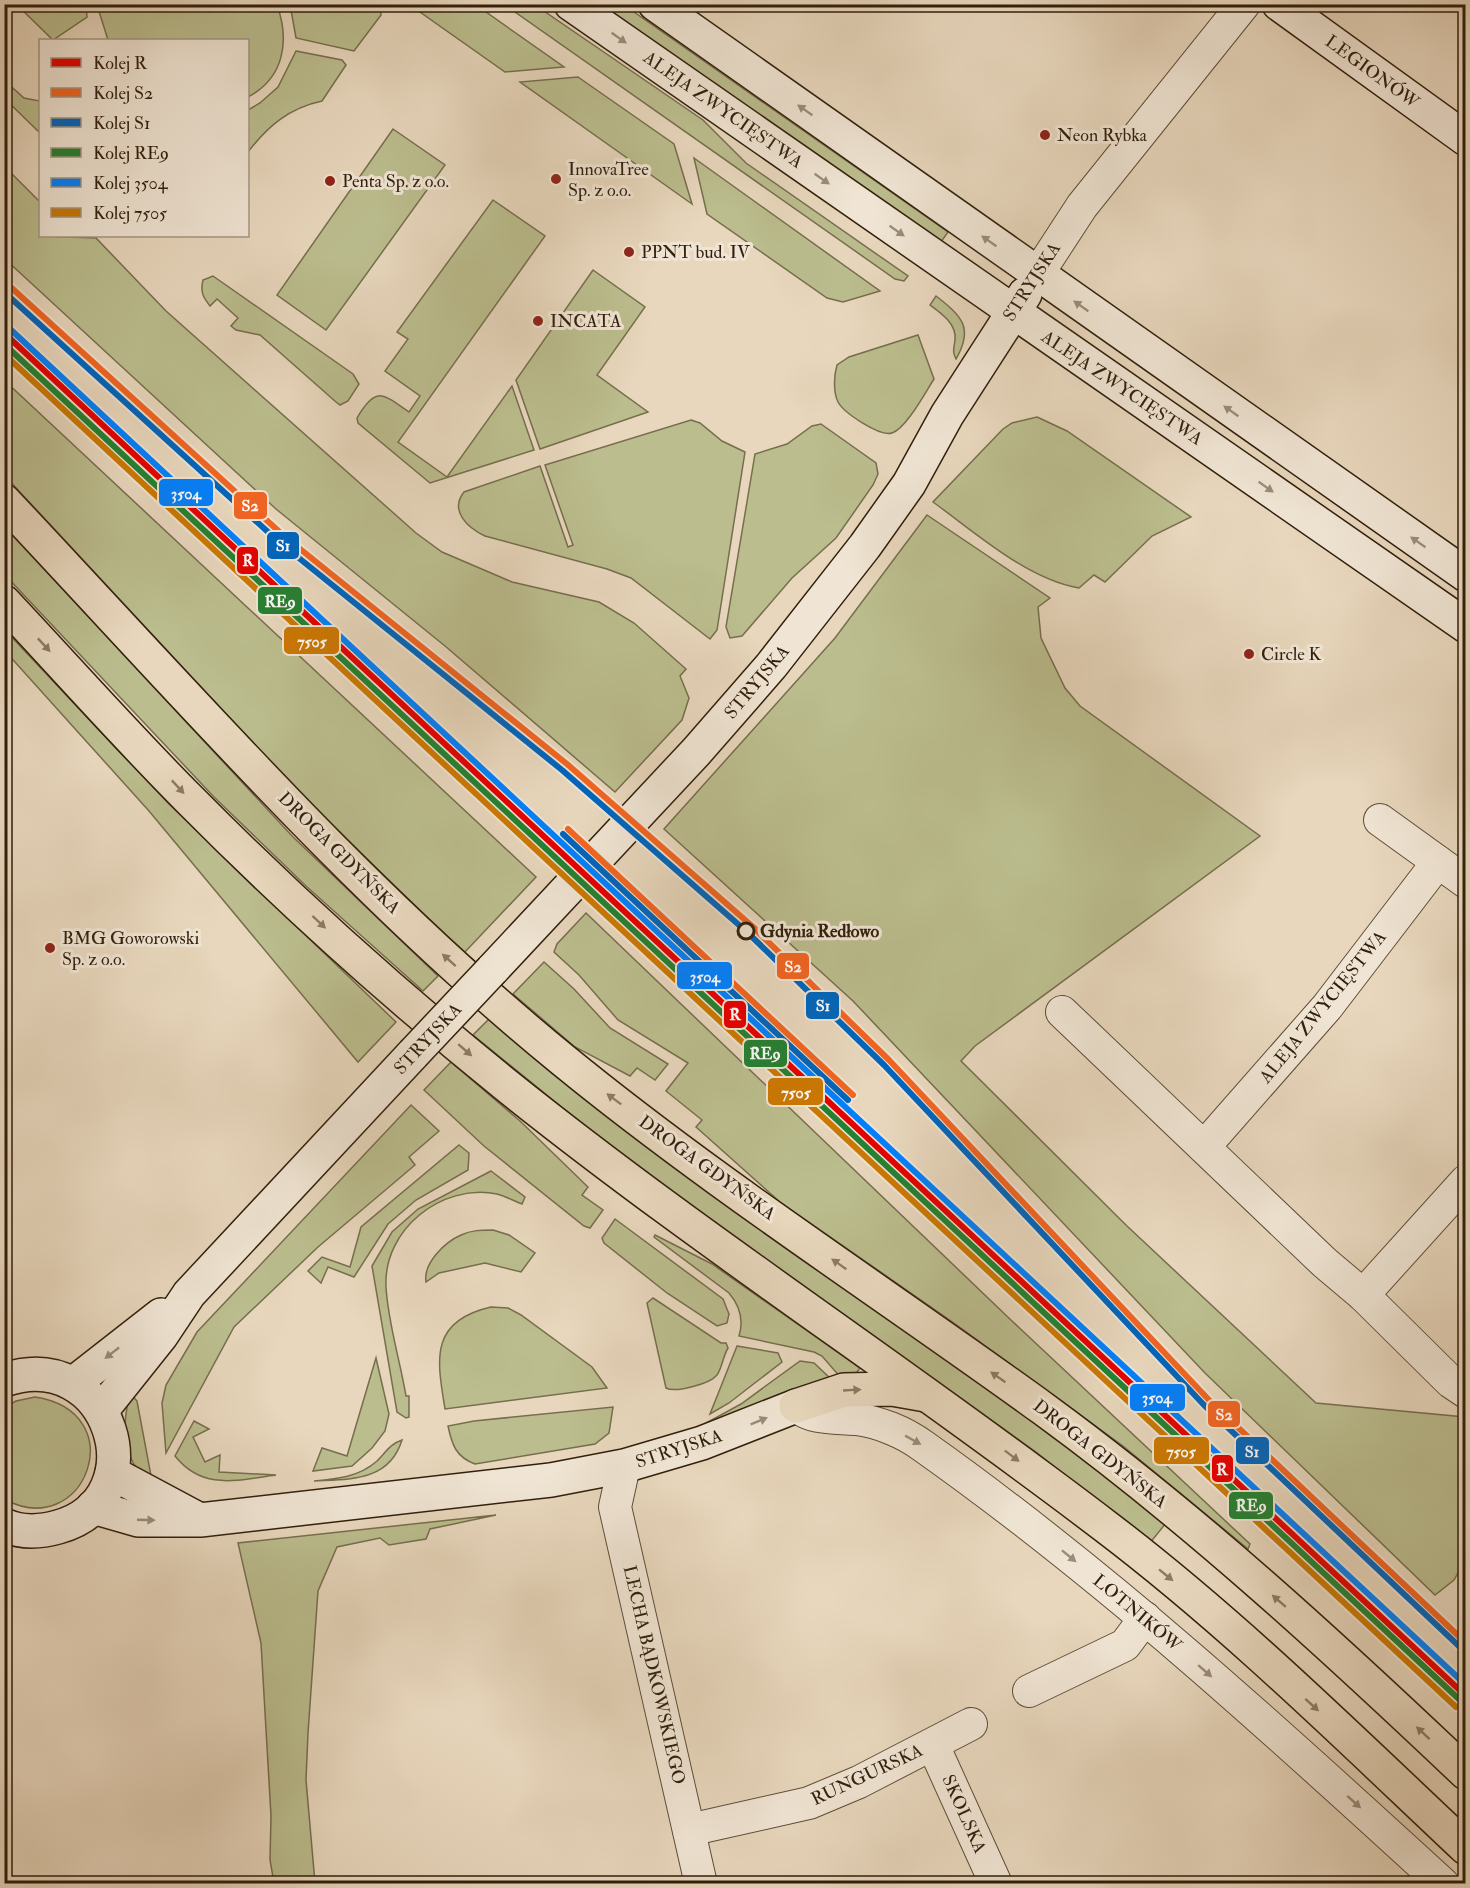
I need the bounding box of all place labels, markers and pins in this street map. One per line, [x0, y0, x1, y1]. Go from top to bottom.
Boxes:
place label: Neon Rybka [1057, 124, 1148, 147]
marker: Neon Rybka [1038, 128, 1052, 142]
place label: InnovaTree Sp. z o.o. [568, 158, 649, 202]
place label: Penta Sp. z o.o. [342, 170, 449, 193]
marker: InnovaTree Sp. z o.o. [549, 172, 563, 186]
marker: Penta Sp. z o.o. [323, 174, 337, 188]
place label: PPNT bud. IV [641, 241, 751, 264]
marker: PPNT bud. IV [622, 245, 636, 259]
place label: INCATA [550, 310, 622, 333]
marker: INCATA [531, 314, 545, 328]
place label: Circle K [1261, 643, 1322, 666]
marker: Circle K [1242, 647, 1256, 661]
place label: Gdynia Redłowo [760, 920, 879, 943]
marker: Gdynia Redłowo [737, 922, 755, 940]
place label: BMG Goworowski Sp. z o.o. [62, 927, 199, 971]
marker: BMG Goworowski Sp. z o.o. [43, 941, 57, 955]

